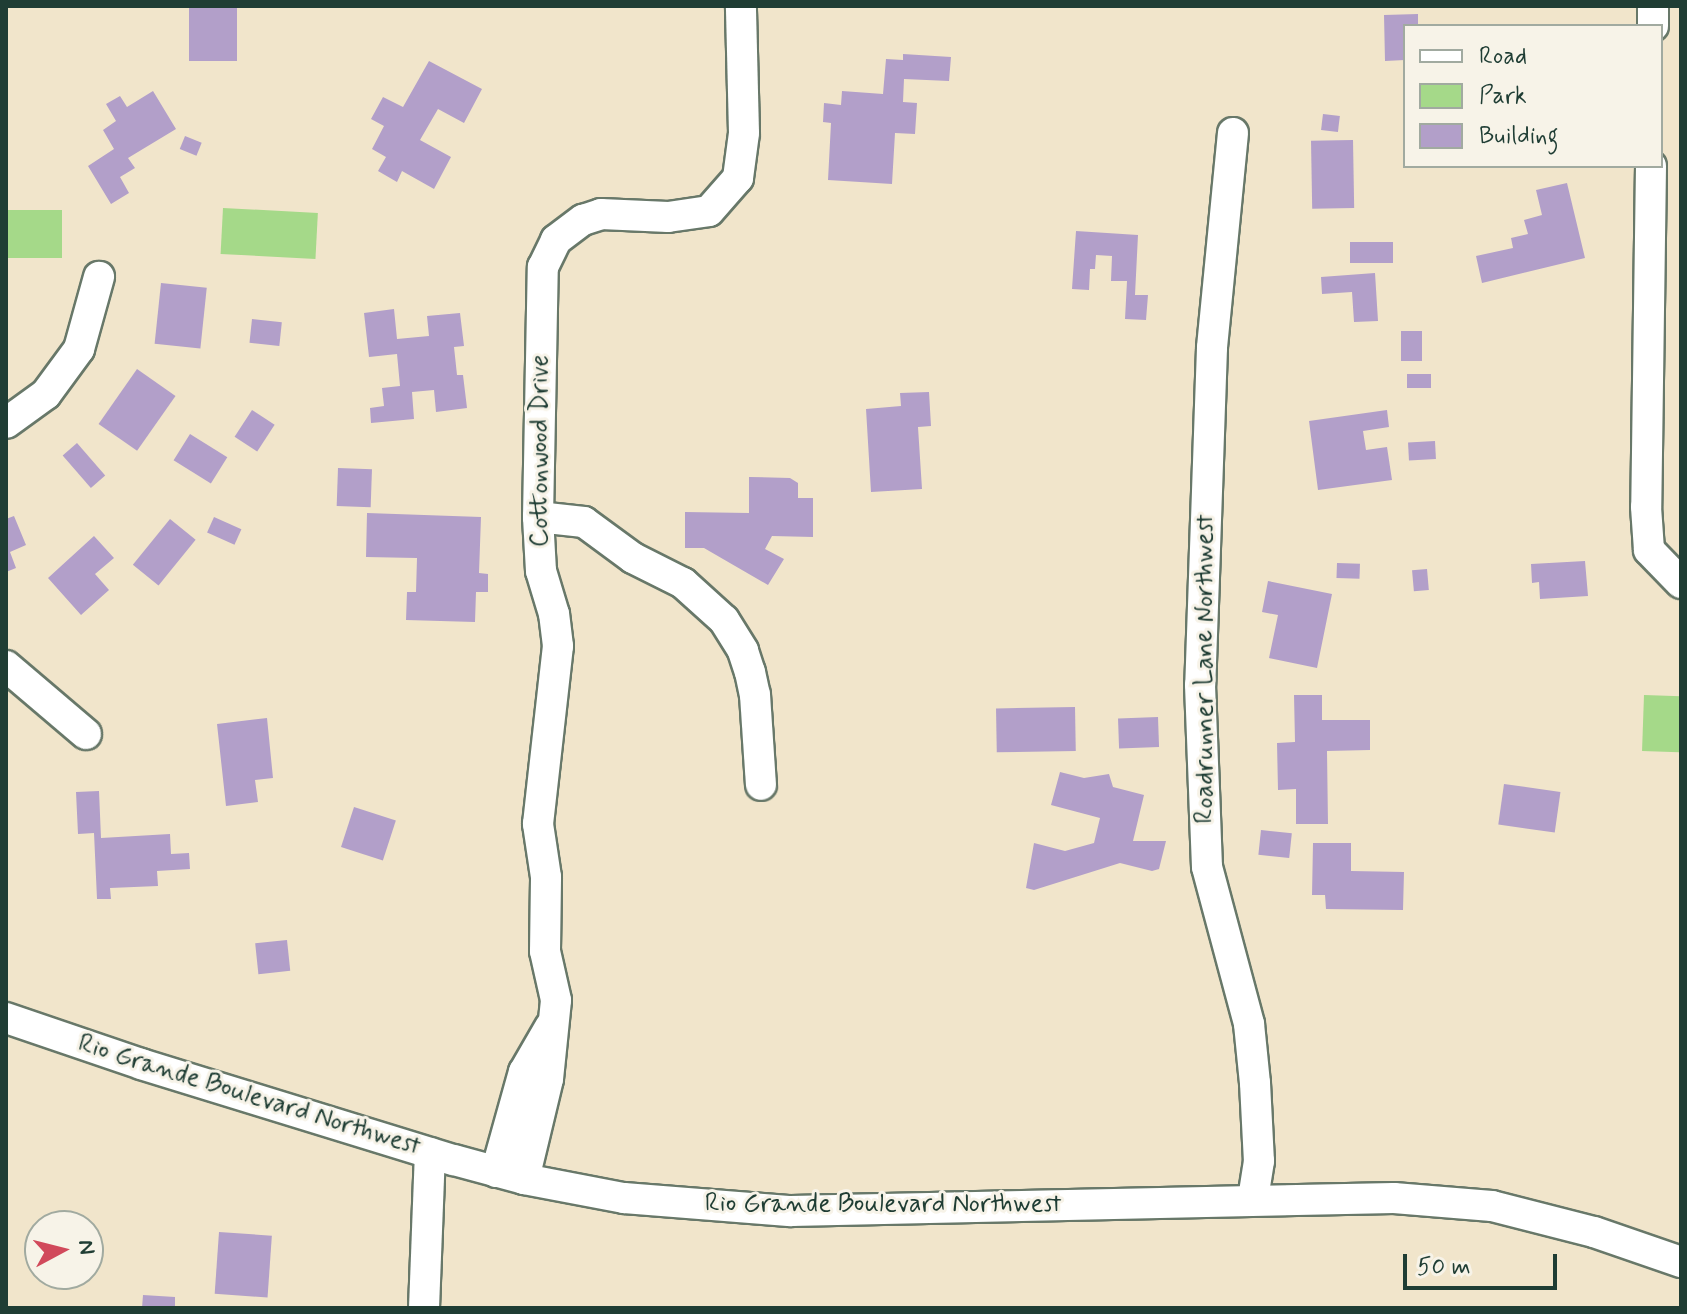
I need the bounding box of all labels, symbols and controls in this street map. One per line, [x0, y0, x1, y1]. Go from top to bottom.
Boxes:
legend [1403, 24, 1663, 168]
text: Road [1479, 41, 1527, 72]
text: Park [1479, 81, 1527, 112]
text: Building [1479, 121, 1559, 152]
street label: Cottonwood Drive [525, 355, 557, 547]
street label: Roadrunner Lane Northwest [1190, 514, 1222, 824]
street label: Rio Grande Boulevard Northwest [77, 1030, 421, 1162]
street label: Rio Grande Boulevard Northwest [708, 1189, 1058, 1221]
north arrow [24, 1210, 104, 1290]
text: N [71, 1238, 101, 1256]
scale bar [1407, 1238, 1561, 1288]
text: 50 m [1417, 1252, 1471, 1283]

